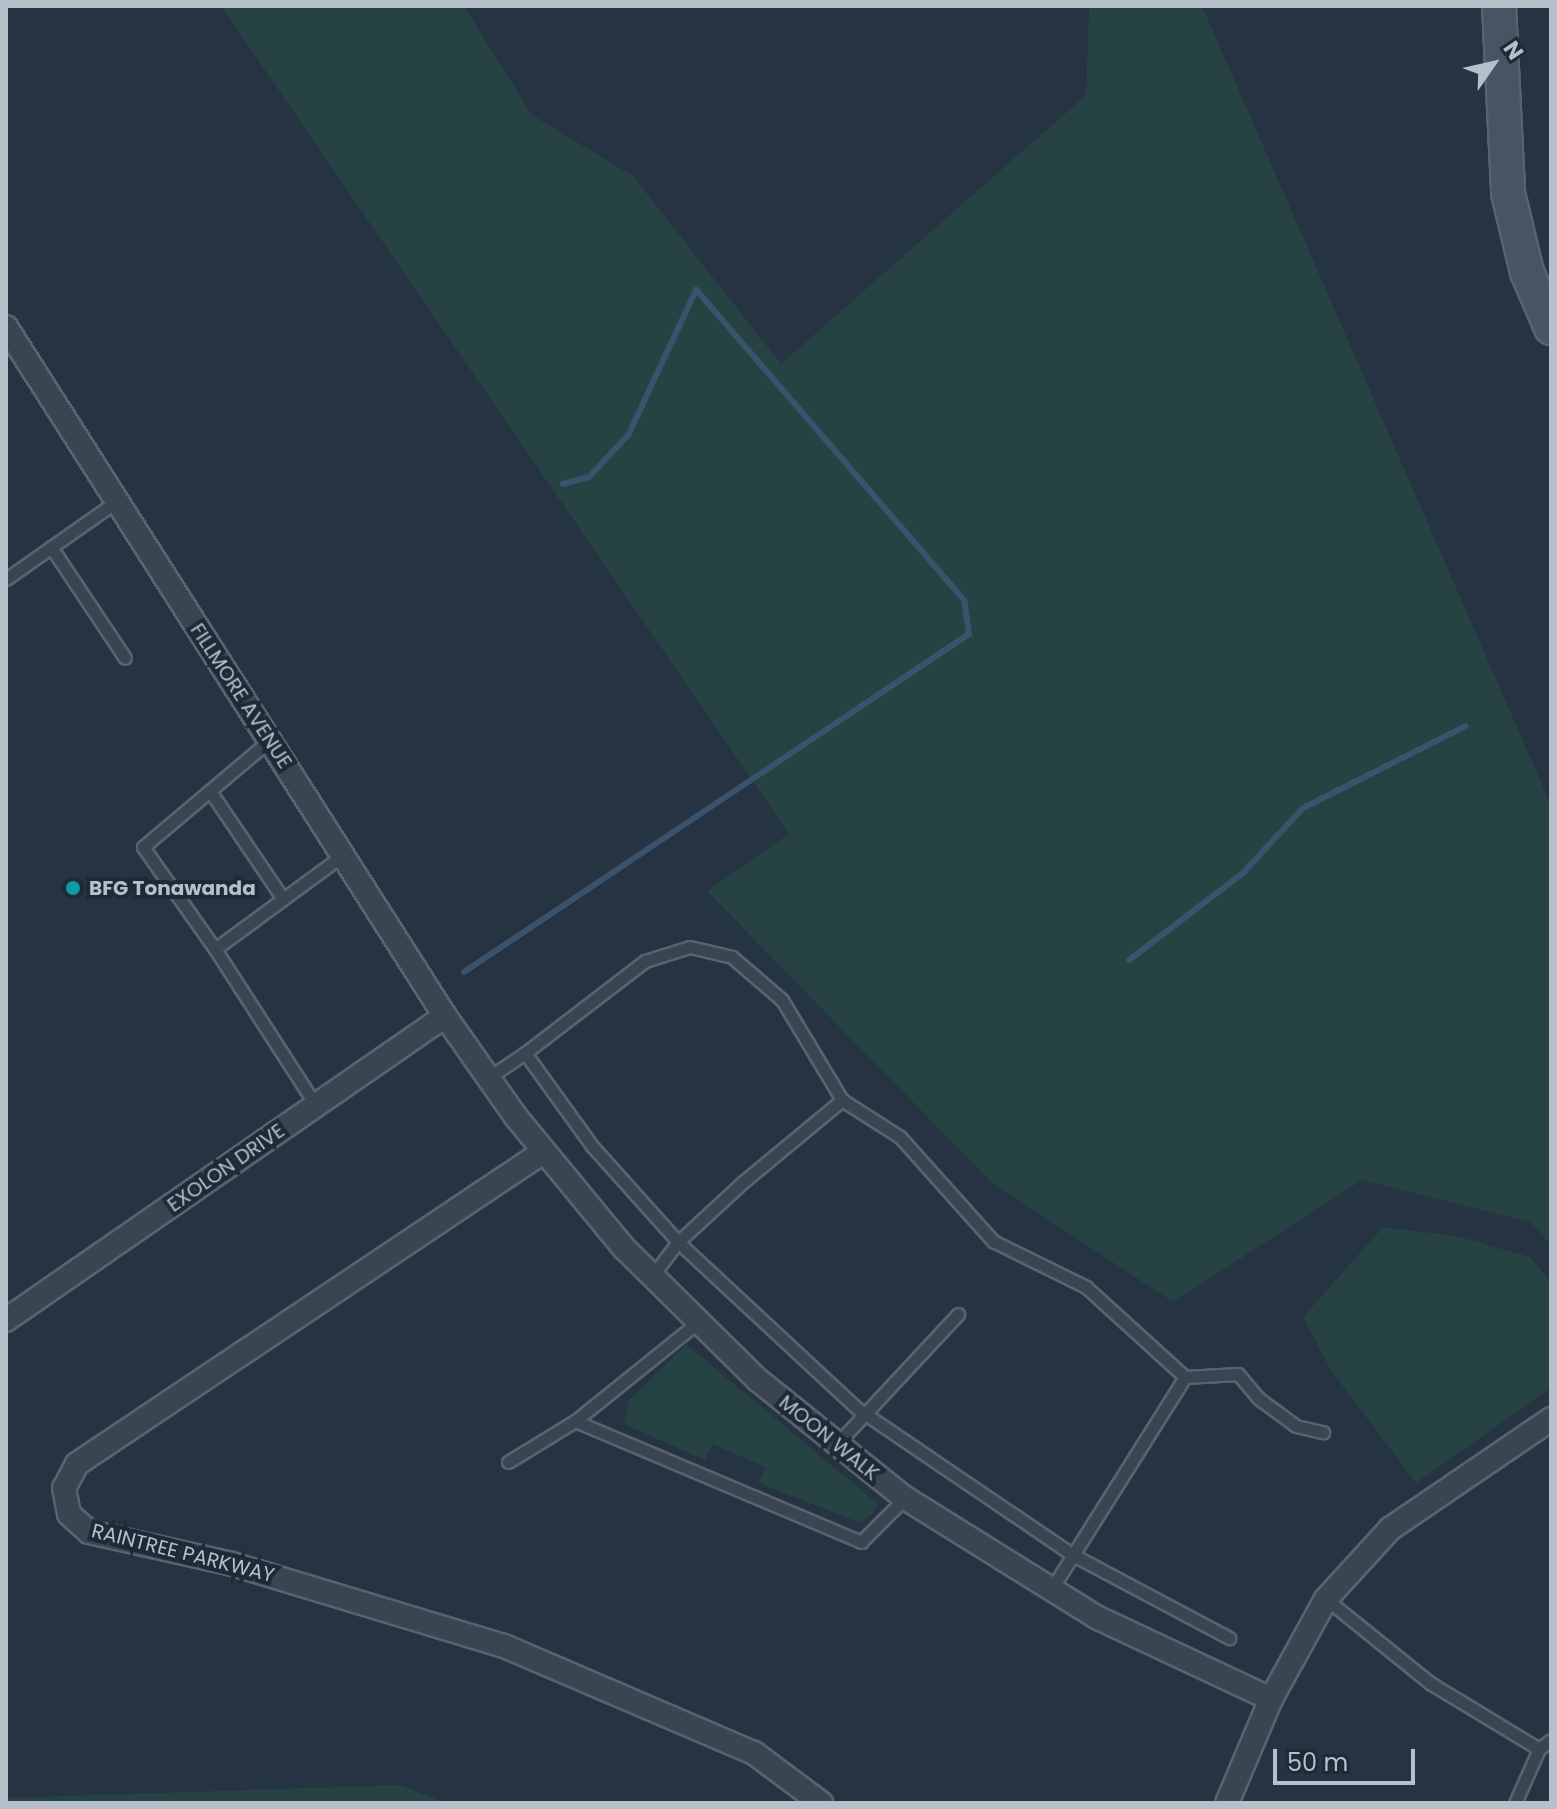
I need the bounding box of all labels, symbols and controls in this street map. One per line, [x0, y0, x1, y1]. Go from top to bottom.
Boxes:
north arrow [1453, 24, 1533, 104]
text: N [1496, 35, 1531, 66]
street label: FILLMORE AVENUE [185, 619, 297, 773]
place label: BFG Tonawanda [89, 876, 256, 900]
marker: BFG Tonawanda [64, 879, 82, 897]
street label: EXOLON DRIVE [163, 1119, 289, 1217]
street label: MOON WALK [774, 1390, 884, 1486]
street label: RAINTREE PARKWAY [89, 1519, 277, 1587]
scale bar [1277, 1733, 1419, 1783]
text: 50 m [1287, 1746, 1348, 1779]

